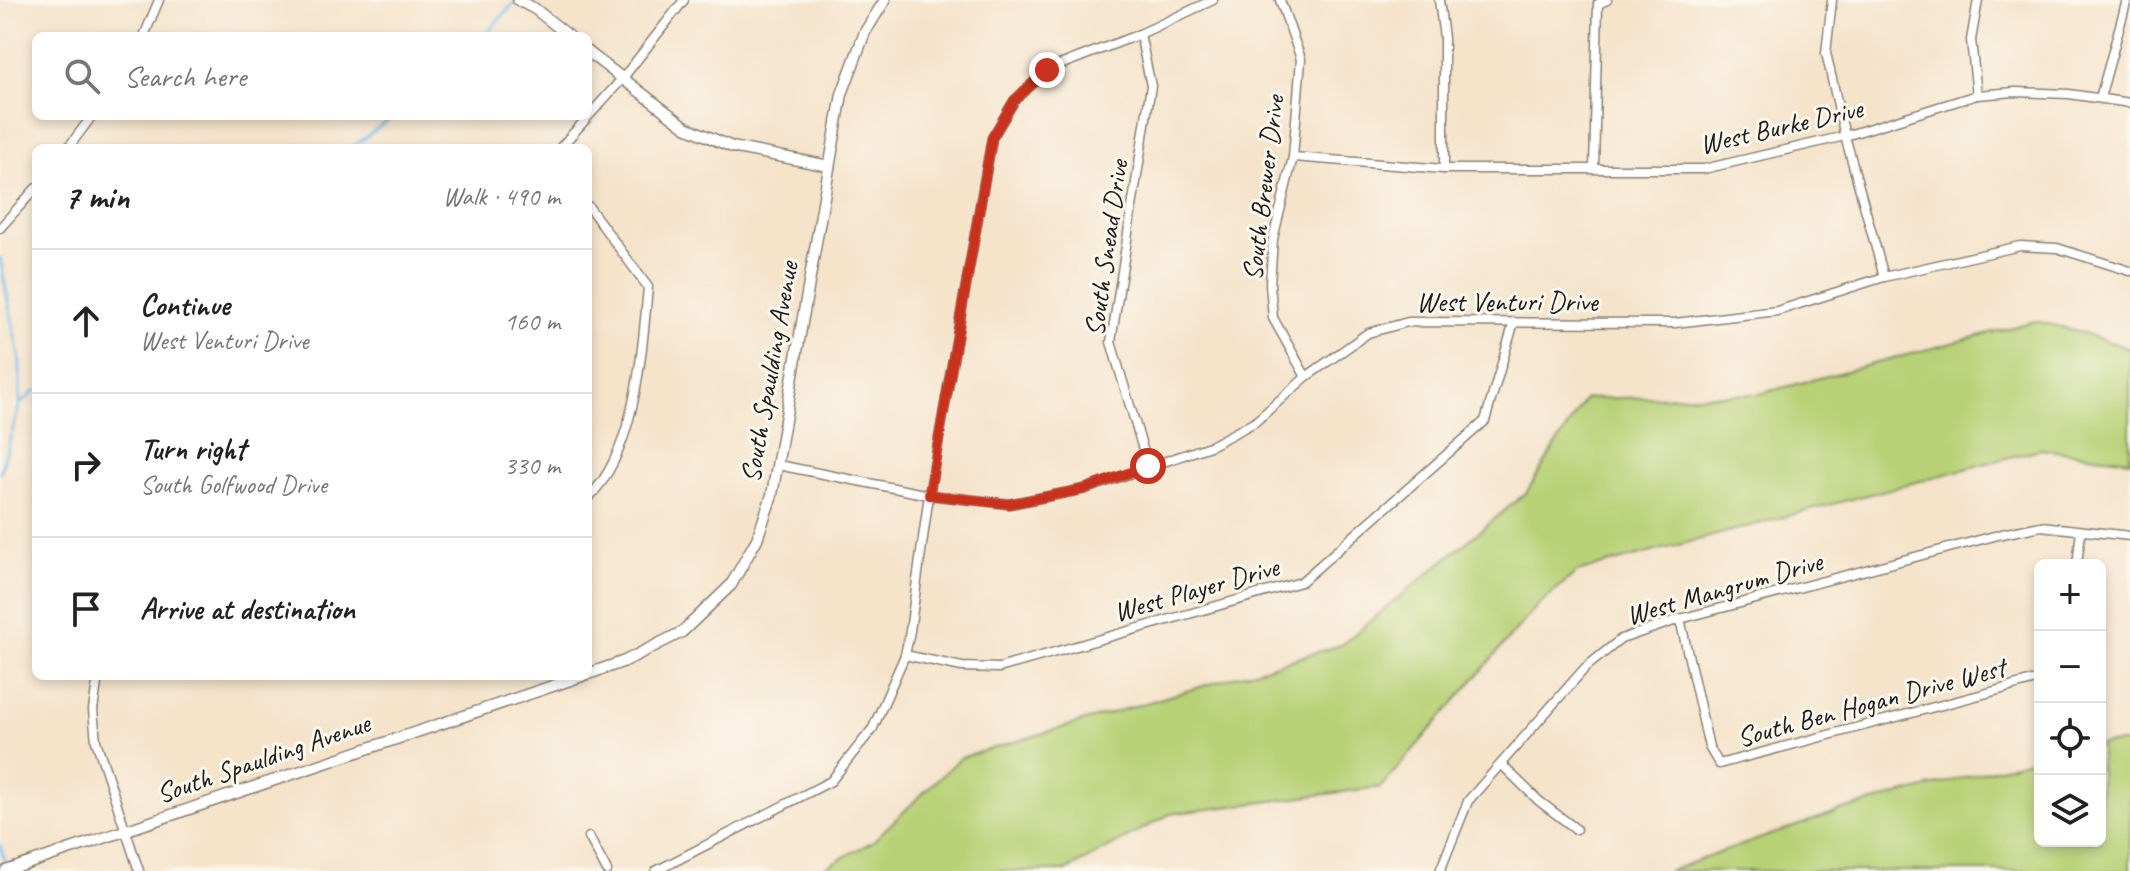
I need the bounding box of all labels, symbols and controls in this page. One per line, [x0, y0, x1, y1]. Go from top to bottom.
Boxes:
search box [32, 32, 592, 120]
route end [1029, 52, 1065, 88]
icon: search [60, 54, 104, 98]
text: Search here [124, 57, 246, 95]
street label: West Burke Drive [1696, 90, 1868, 162]
street label: South Brewer Drive [1234, 92, 1292, 283]
street label: South Snead Drive [1076, 156, 1136, 338]
text: 7 min [64, 175, 129, 218]
text: Walk · 490 m [443, 180, 560, 213]
street label: South Spaulding Avenue [732, 257, 806, 485]
street label: West Venturi Drive [1416, 284, 1600, 319]
text: Continue [140, 286, 230, 324]
icon: ahead [64, 299, 108, 343]
text: 160 m [504, 305, 560, 338]
text: West Venturi Drive [140, 324, 308, 357]
text: Turn right [140, 430, 245, 468]
icon: right [64, 443, 108, 487]
route start [1130, 448, 1166, 484]
text: 330 m [504, 449, 560, 482]
text: South Golfwood Drive [140, 468, 327, 501]
street label: West Mangrum Drive [1622, 543, 1828, 633]
street label: West Player Drive [1109, 548, 1284, 629]
map controls [2034, 559, 2106, 847]
button: + [2034, 559, 2106, 631]
icon: arrive [64, 587, 108, 631]
text: Arrive at destination [140, 590, 355, 628]
button: − [2034, 631, 2106, 703]
street label: South Ben Hogan Drive West [1733, 648, 2012, 755]
button: locate [2034, 703, 2106, 775]
street label: South Spaulding Avenue [152, 704, 376, 811]
button: layers [2034, 775, 2106, 847]

